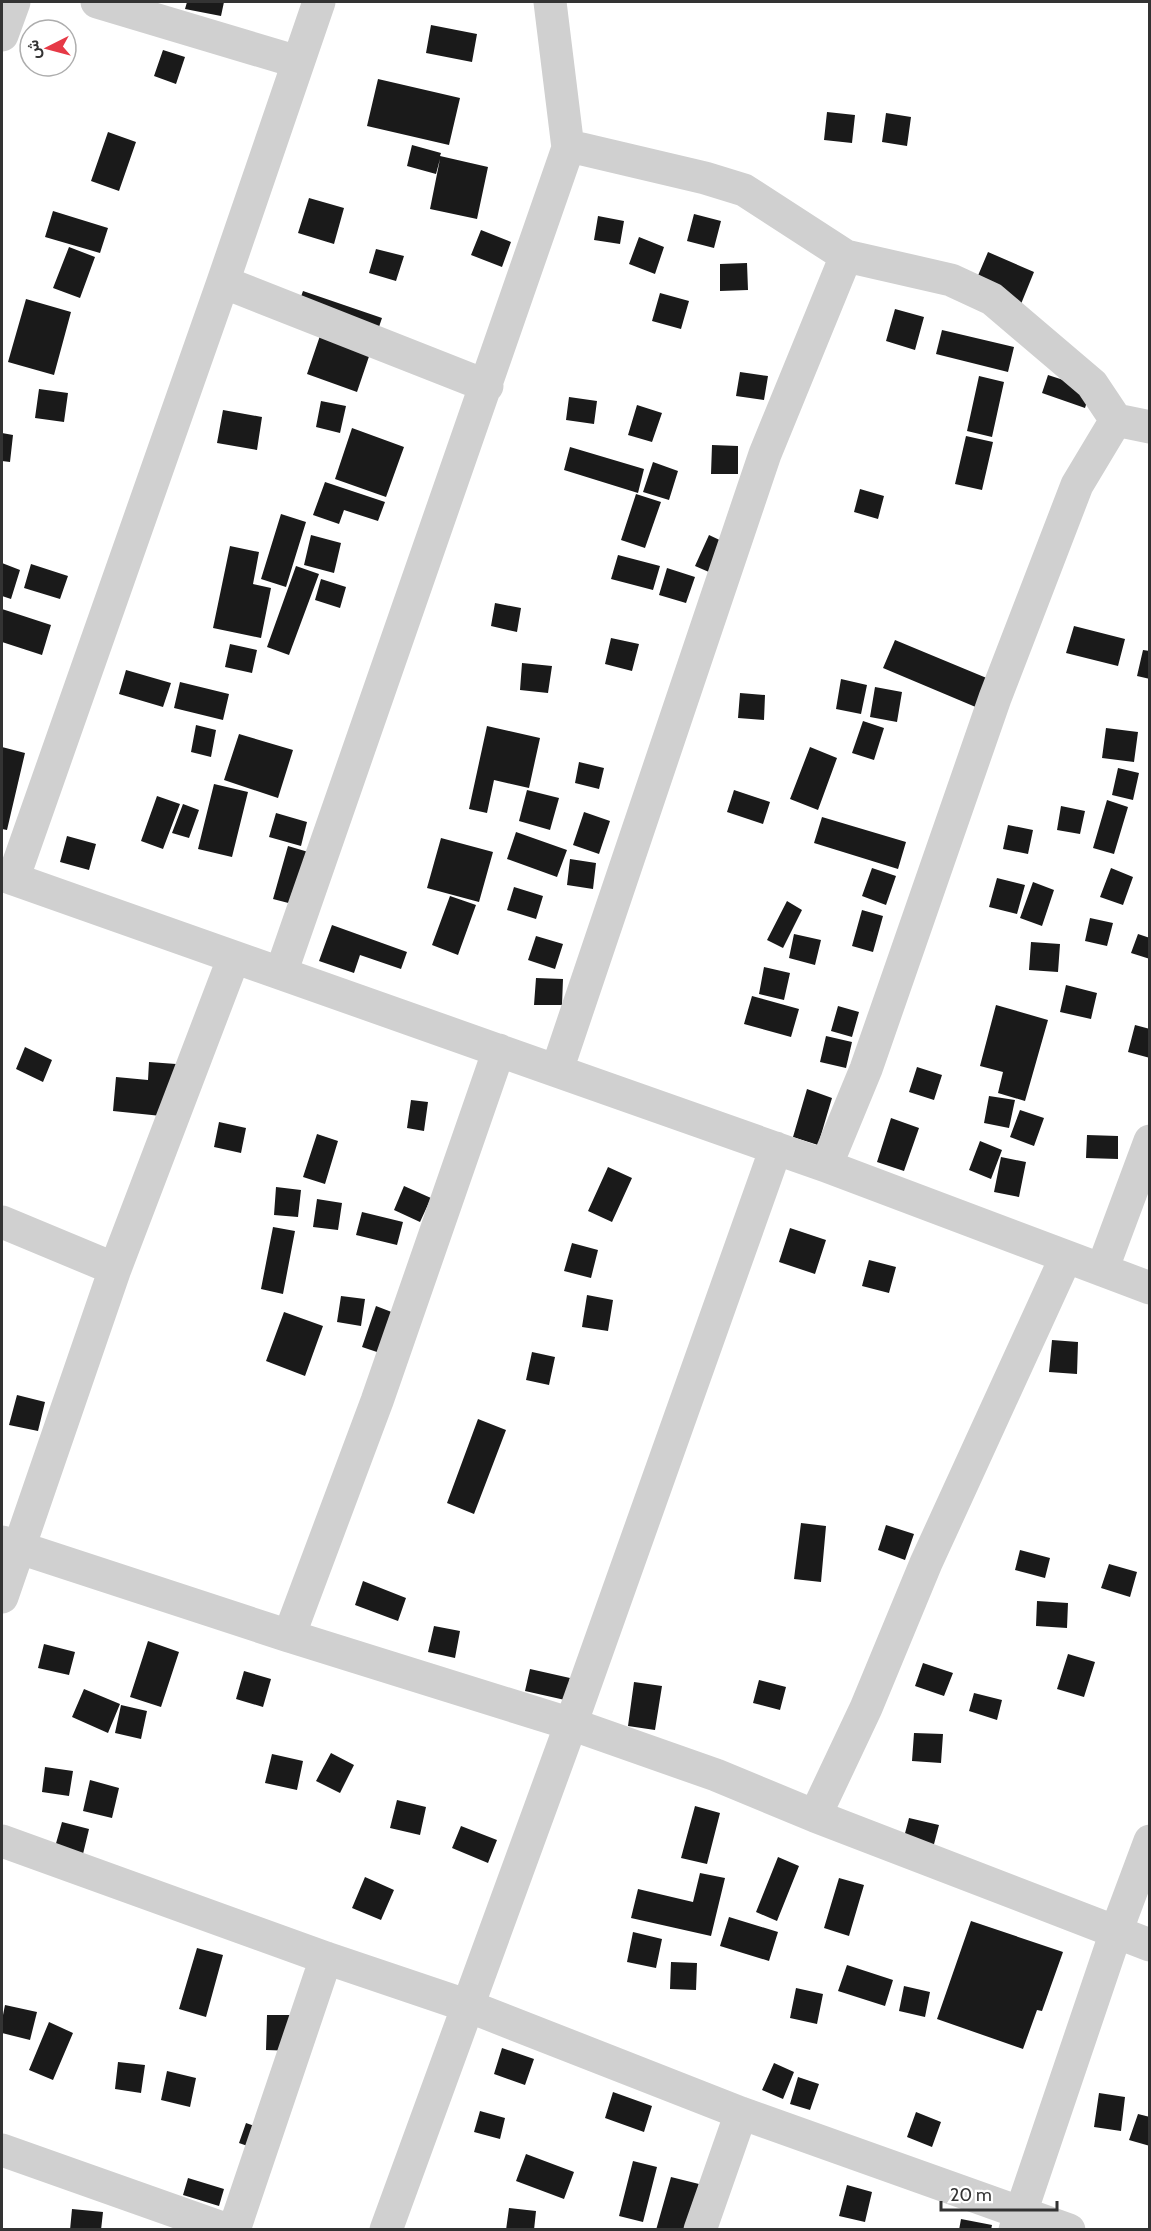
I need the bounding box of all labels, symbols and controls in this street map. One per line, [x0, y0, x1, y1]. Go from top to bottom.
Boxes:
north arrow [18, 18, 78, 78]
text: ش [23, 39, 44, 60]
scale bar [941, 2174, 1056, 2212]
text: 20 m [950, 2184, 992, 2206]

